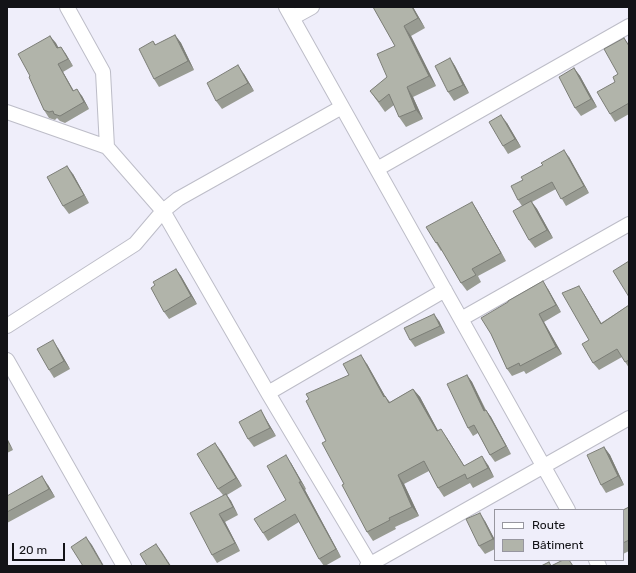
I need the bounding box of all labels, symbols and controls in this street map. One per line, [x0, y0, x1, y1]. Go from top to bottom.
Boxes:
legend [494, 509, 624, 561]
text: Route [532, 518, 565, 532]
scale bar [14, 535, 67, 561]
text: Bâtiment [532, 538, 583, 552]
text: 20 m [19, 543, 47, 557]

